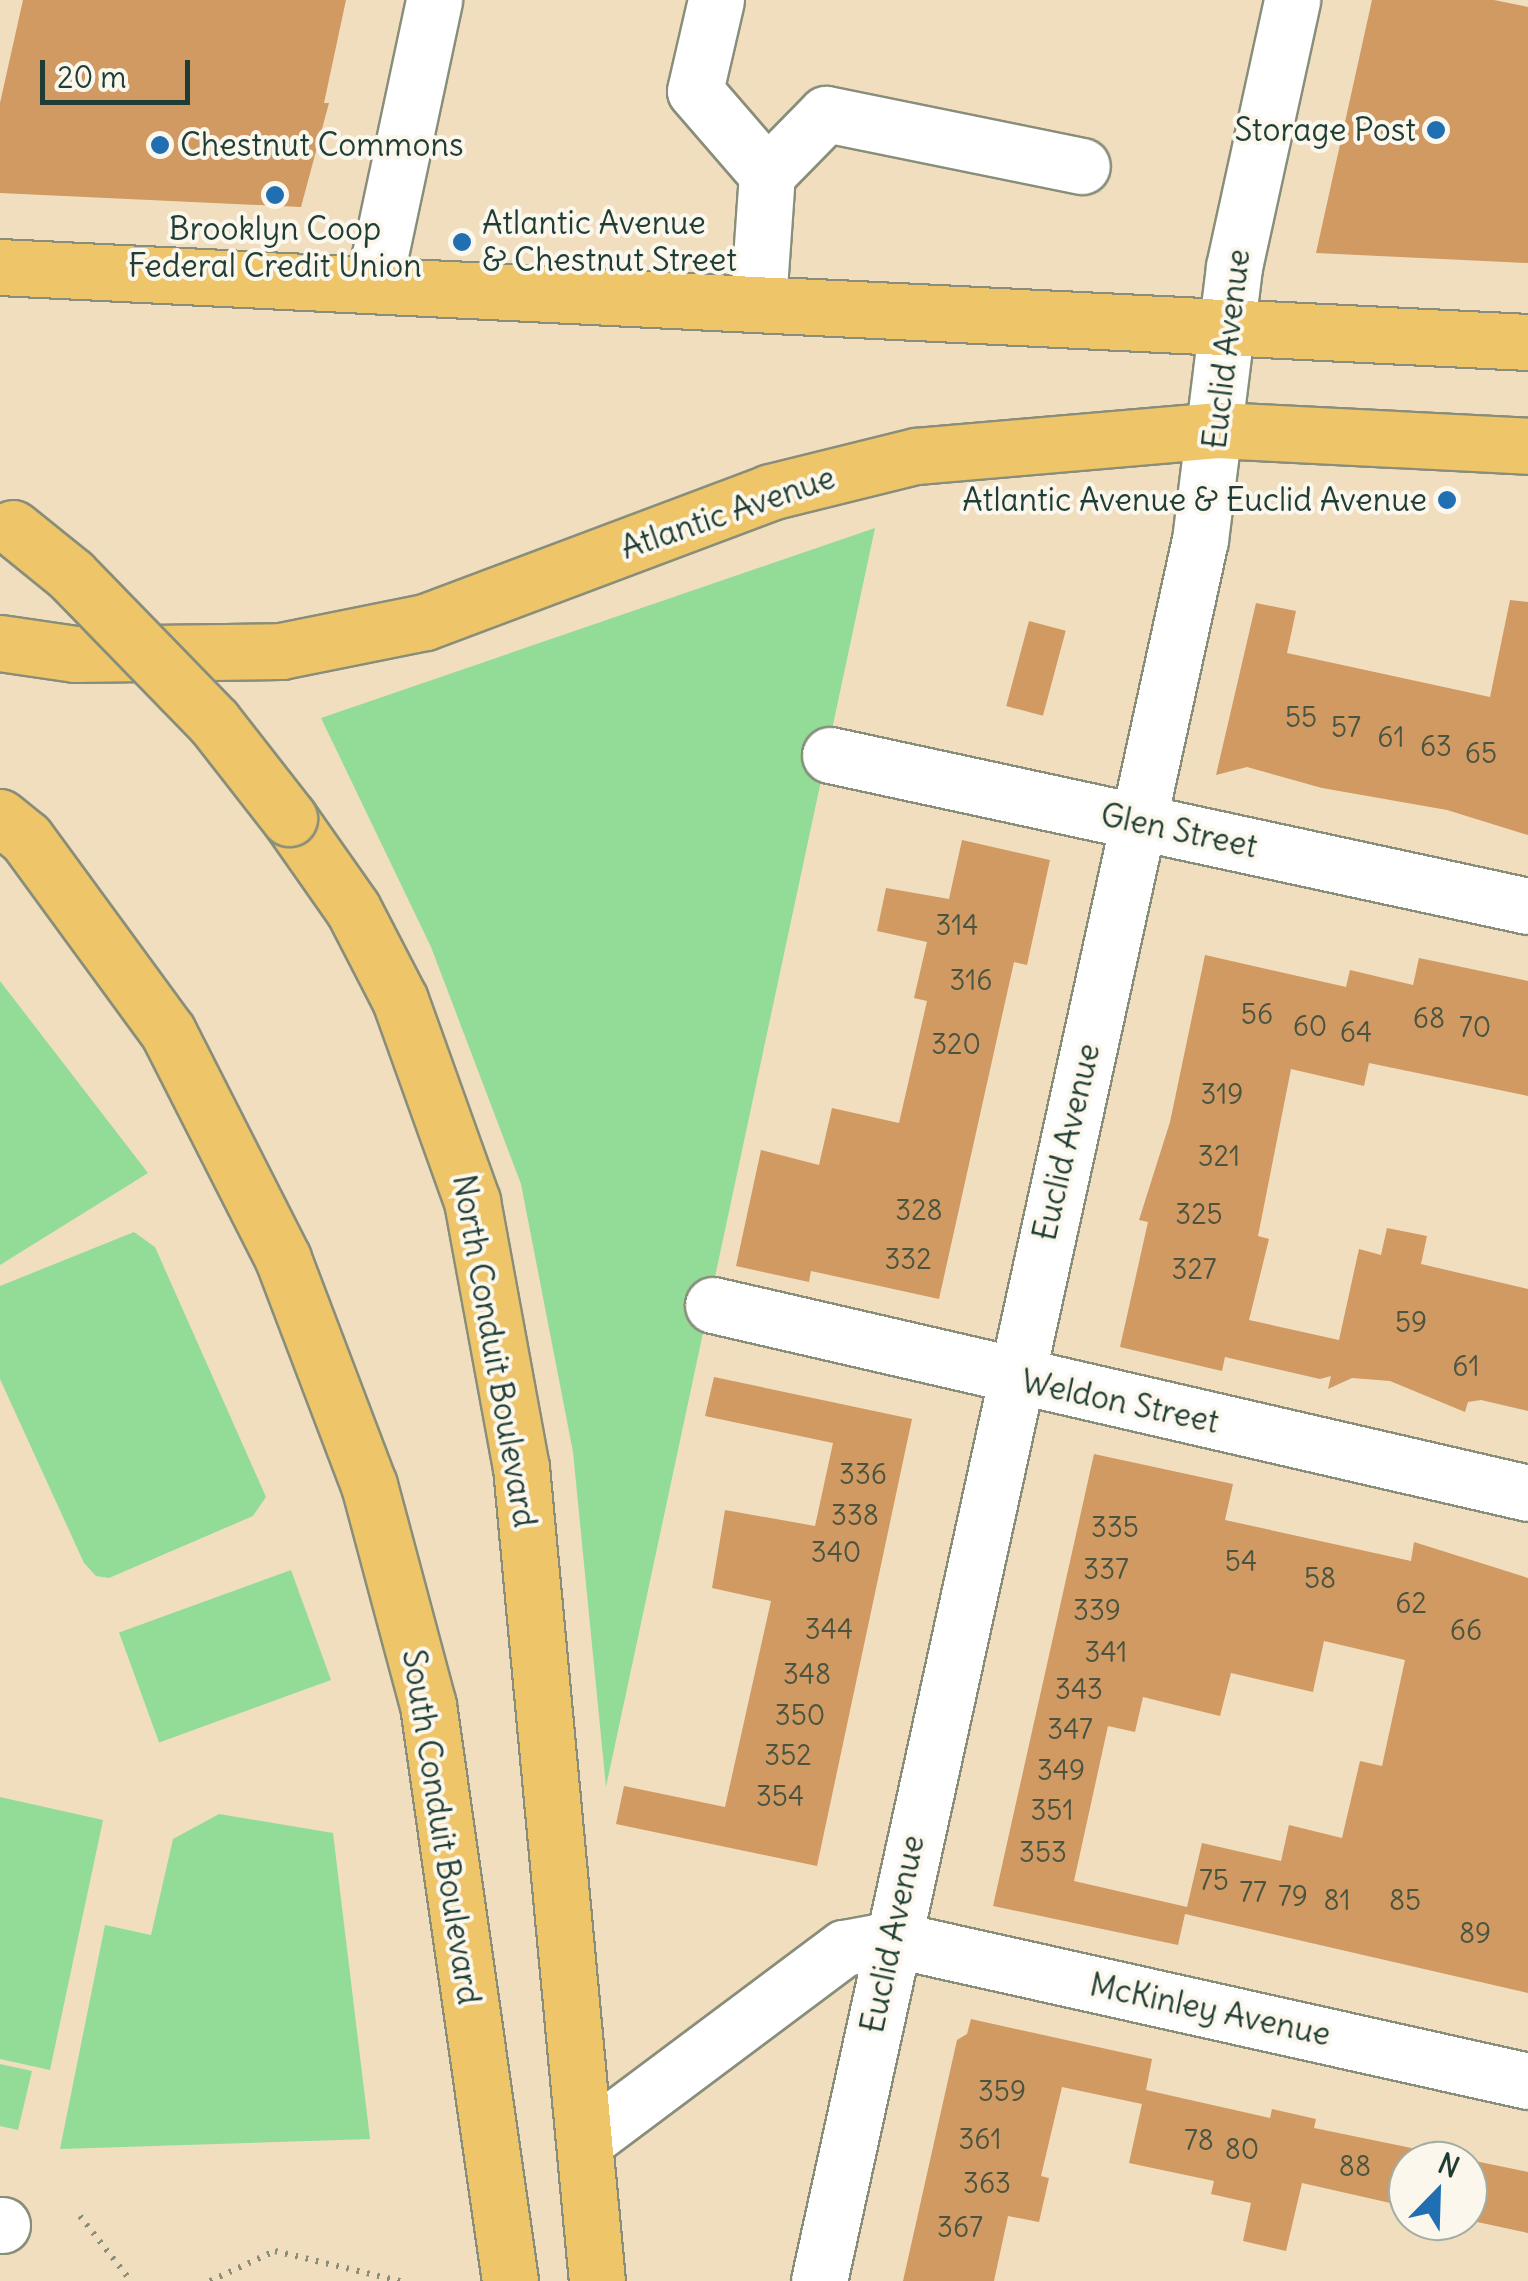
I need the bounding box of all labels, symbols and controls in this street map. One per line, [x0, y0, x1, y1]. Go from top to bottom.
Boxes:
scale bar [45, 40, 195, 102]
text: 20 m [57, 58, 127, 96]
place label: Storage Post [1235, 111, 1416, 149]
marker: Storage Post [1425, 119, 1447, 141]
place label: Chestnut Commons [180, 126, 463, 164]
marker: Chestnut Commons [149, 134, 171, 156]
marker: Brooklyn Coop Federal Credit Union [264, 184, 286, 206]
place label: Atlantic Avenue & Chestnut Street [482, 205, 737, 280]
place label: Brooklyn Coop Federal Credit Union [128, 211, 422, 286]
marker: Atlantic Avenue & Chestnut Street [451, 231, 473, 253]
street label: Euclid Avenue [1196, 247, 1258, 451]
street label: Atlantic Avenue [616, 458, 840, 568]
place label: Atlantic Avenue & Euclid Avenue [962, 481, 1427, 519]
marker: Atlantic Avenue & Euclid Avenue [1436, 489, 1458, 511]
house number: 55 [1285, 700, 1317, 734]
house number: 57 [1331, 710, 1361, 744]
house number: 61 [1377, 720, 1405, 754]
house number: 63 [1420, 729, 1452, 763]
house number: 65 [1465, 736, 1497, 770]
street label: Glen Street [1097, 796, 1261, 866]
house number: 314 [936, 908, 978, 942]
house number: 316 [950, 963, 992, 997]
house number: 56 [1241, 997, 1273, 1031]
house number: 68 [1413, 1001, 1445, 1035]
house number: 60 [1293, 1009, 1327, 1043]
house number: 70 [1459, 1010, 1491, 1044]
house number: 64 [1340, 1015, 1372, 1049]
house number: 320 [931, 1027, 981, 1061]
street label: Euclid Avenue [1026, 1040, 1108, 1244]
house number: 319 [1201, 1077, 1243, 1111]
house number: 321 [1198, 1139, 1240, 1173]
street label: North Conduit Boulevard [444, 1172, 544, 1530]
house number: 328 [895, 1193, 943, 1227]
house number: 325 [1175, 1197, 1223, 1231]
house number: 332 [884, 1242, 932, 1276]
house number: 327 [1172, 1252, 1216, 1286]
house number: 59 [1395, 1305, 1427, 1339]
house number: 61 [1452, 1349, 1480, 1383]
street label: Weldon Street [1018, 1362, 1222, 1442]
house number: 336 [839, 1457, 887, 1491]
house number: 338 [831, 1498, 879, 1532]
house number: 335 [1091, 1510, 1139, 1544]
house number: 340 [811, 1535, 861, 1569]
house number: 54 [1225, 1544, 1257, 1578]
house number: 337 [1083, 1552, 1129, 1586]
house number: 58 [1304, 1561, 1336, 1595]
house number: 62 [1395, 1586, 1427, 1620]
house number: 339 [1073, 1593, 1121, 1627]
house number: 344 [805, 1612, 853, 1646]
house number: 66 [1450, 1613, 1482, 1647]
house number: 341 [1085, 1635, 1127, 1669]
street label: South Conduit Boulevard [394, 1647, 488, 2007]
house number: 348 [783, 1657, 831, 1691]
house number: 343 [1055, 1672, 1103, 1706]
house number: 350 [775, 1698, 825, 1732]
house number: 347 [1047, 1712, 1093, 1746]
house number: 352 [764, 1738, 812, 1772]
house number: 349 [1037, 1753, 1085, 1787]
house number: 354 [756, 1779, 804, 1813]
house number: 351 [1030, 1793, 1074, 1827]
street label: Euclid Avenue [853, 1832, 933, 2036]
house number: 353 [1019, 1835, 1067, 1869]
house number: 75 [1199, 1863, 1229, 1897]
house number: 77 [1239, 1875, 1267, 1909]
house number: 79 [1278, 1879, 1308, 1913]
house number: 81 [1323, 1883, 1351, 1917]
house number: 85 [1389, 1883, 1421, 1917]
house number: 89 [1459, 1916, 1491, 1950]
street label: McKinley Avenue [1086, 1966, 1334, 2054]
house number: 359 [978, 2074, 1026, 2108]
house number: 361 [958, 2122, 1002, 2156]
house number: 78 [1184, 2123, 1214, 2157]
house number: 80 [1225, 2132, 1259, 2166]
north arrow [1388, 2141, 1488, 2241]
text: N [1433, 2145, 1465, 2186]
house number: 88 [1339, 2149, 1371, 2183]
house number: 363 [963, 2166, 1011, 2200]
house number: 367 [937, 2210, 983, 2244]

